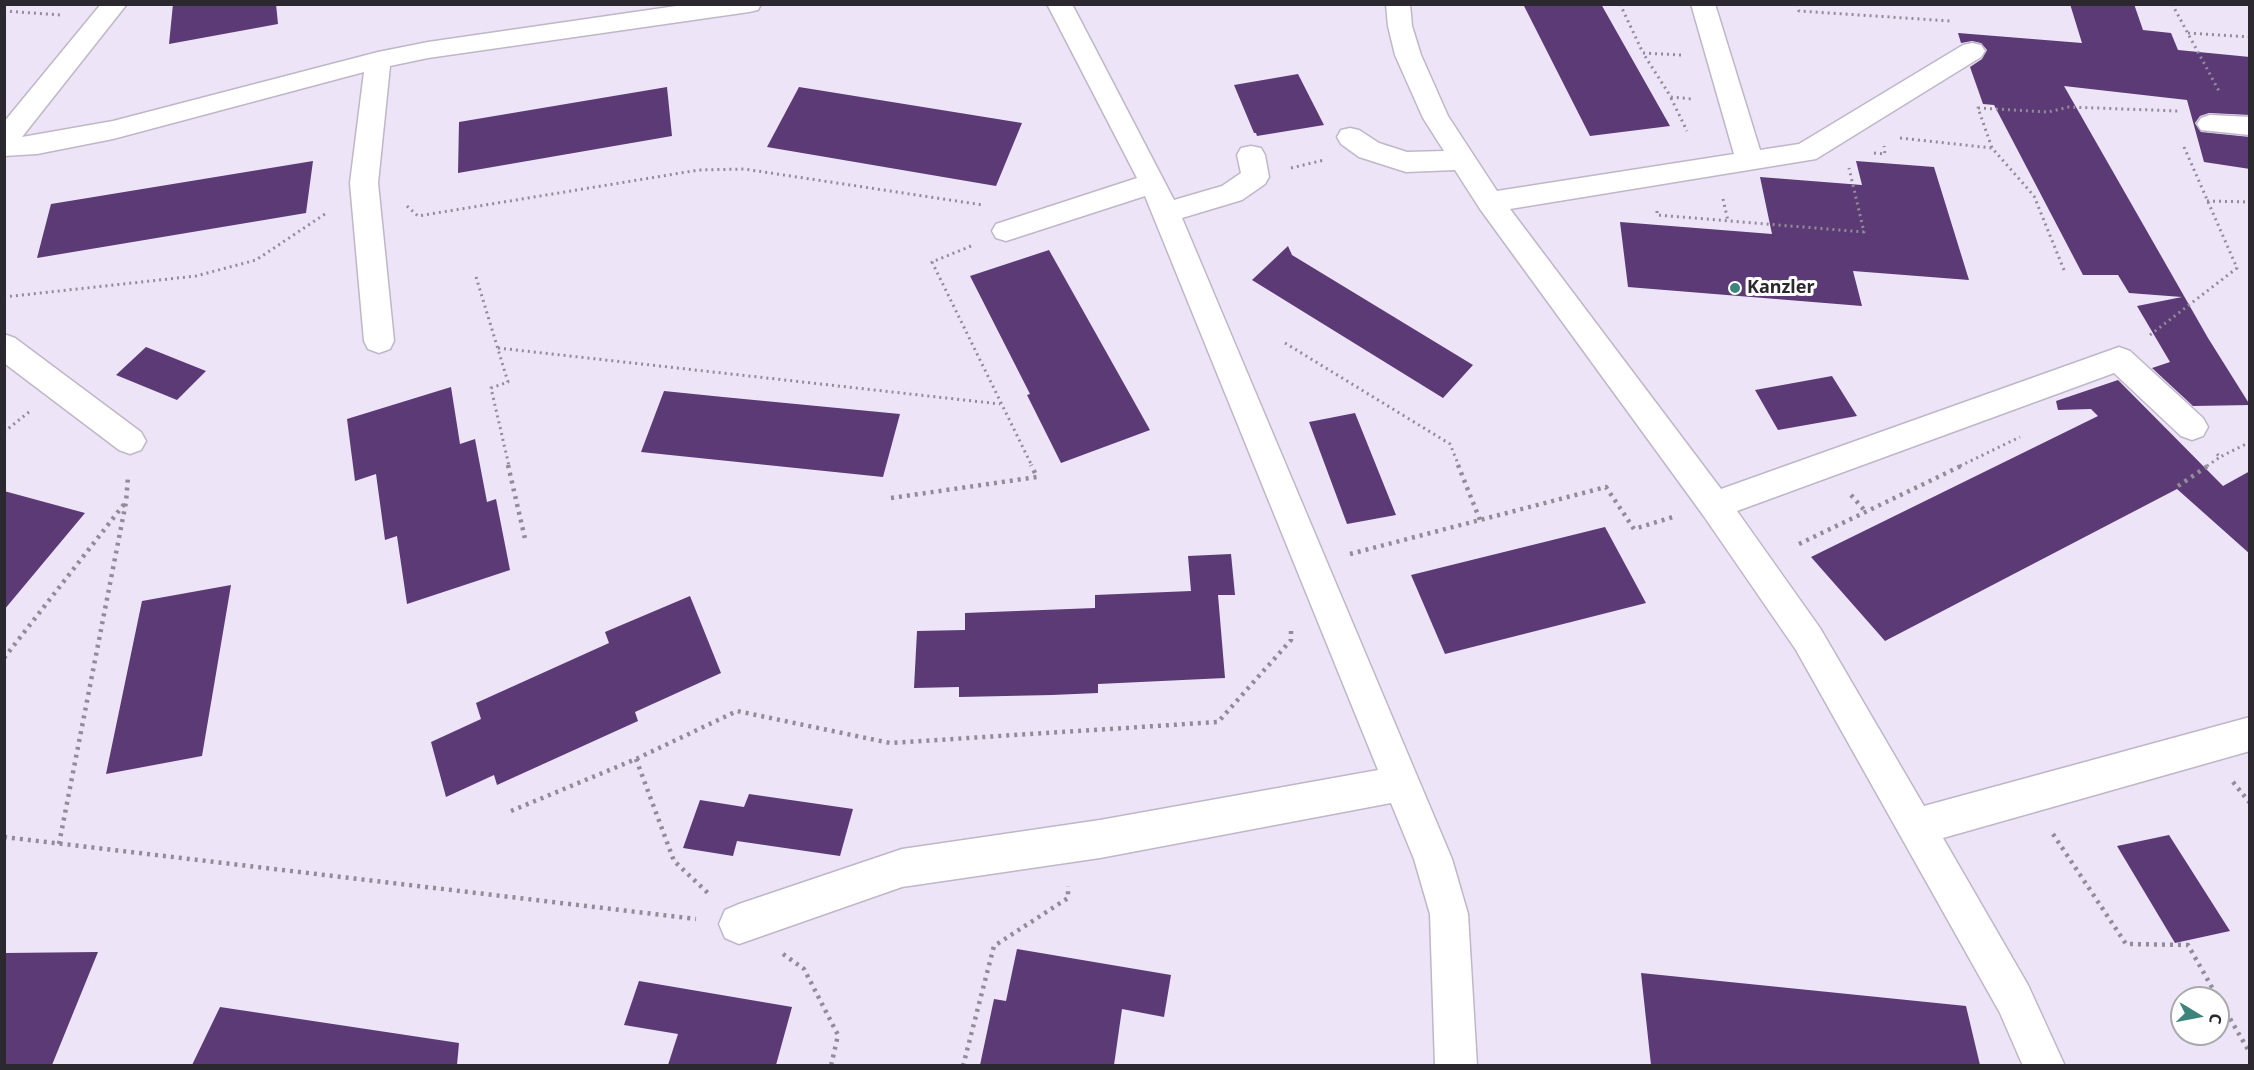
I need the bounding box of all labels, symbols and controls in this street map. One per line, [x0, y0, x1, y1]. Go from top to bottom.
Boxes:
place label: Kanzler [1747, 277, 1814, 299]
marker: Kanzler [1728, 281, 1742, 295]
north arrow [2170, 986, 2230, 1046]
text: С [2204, 1012, 2227, 1026]

